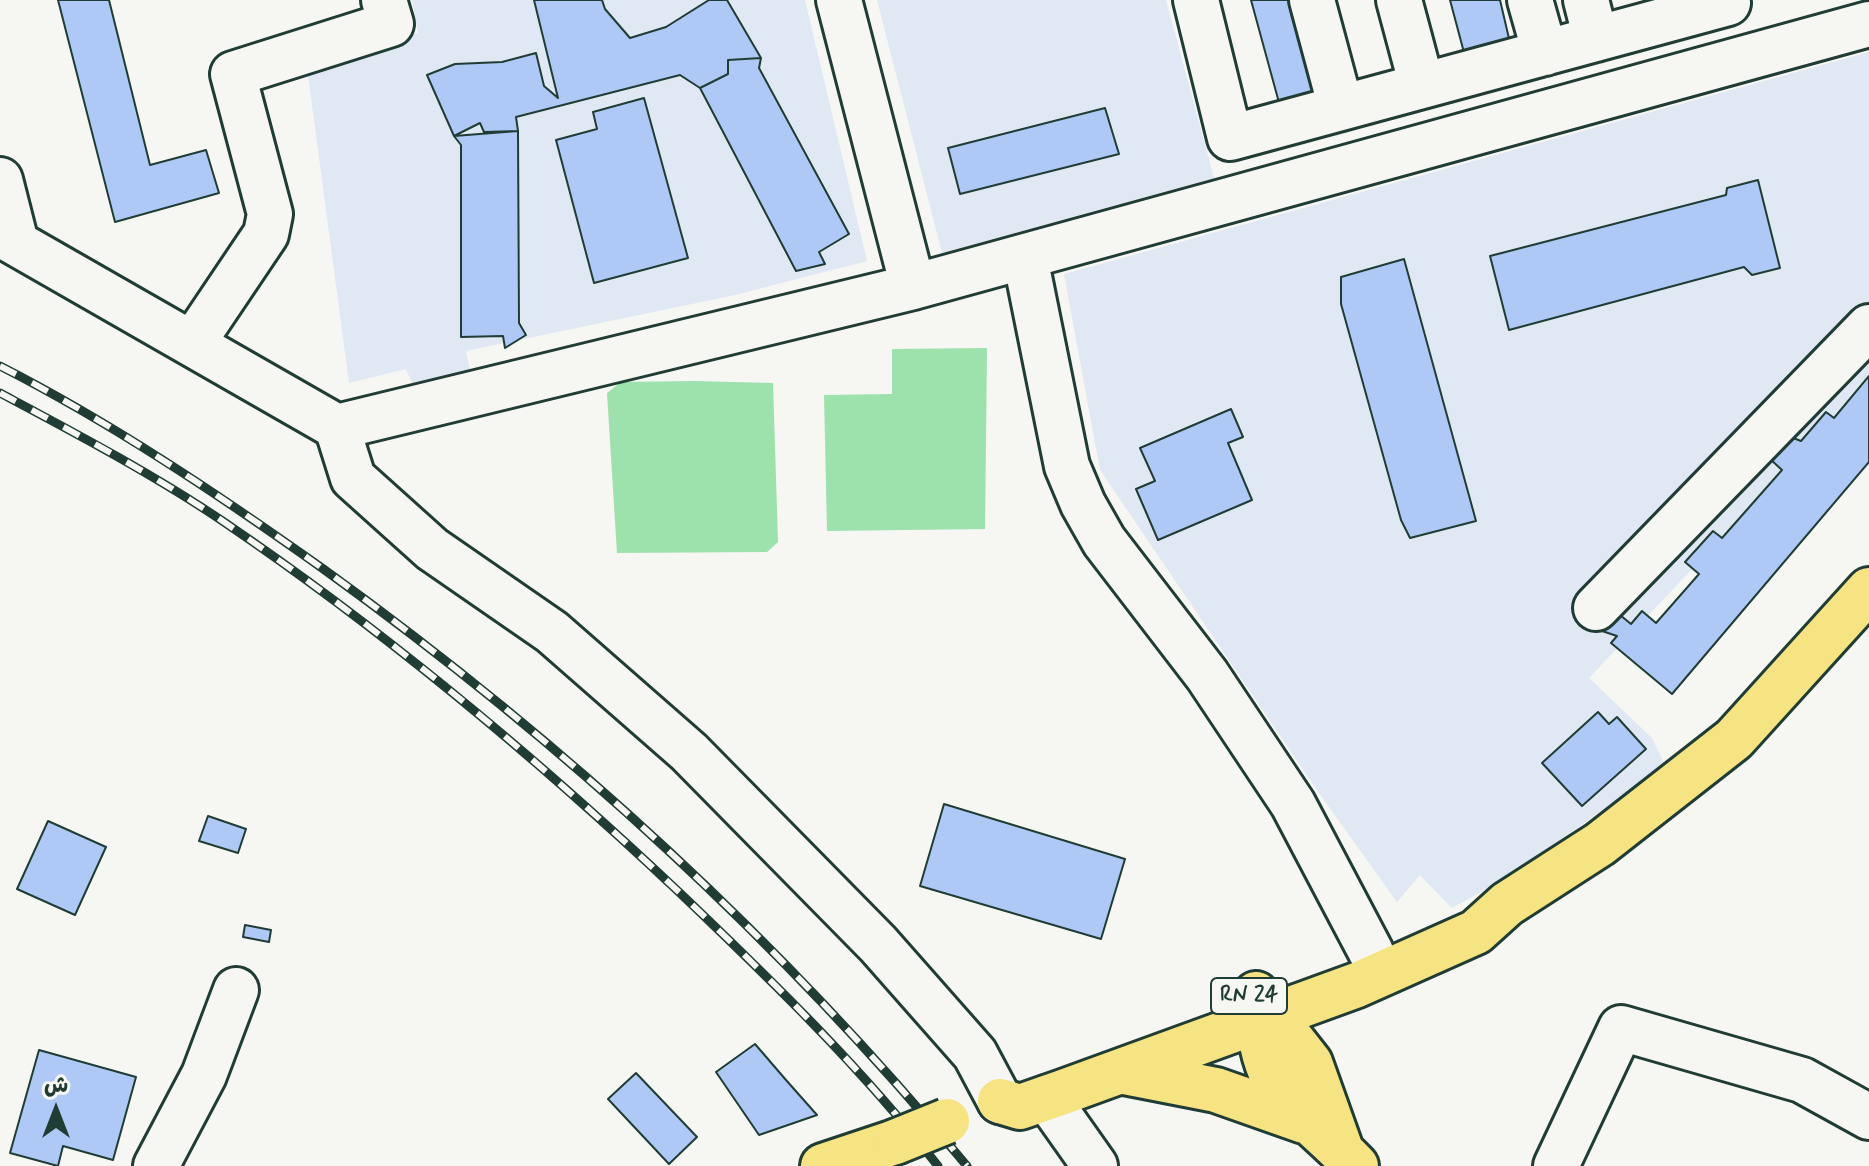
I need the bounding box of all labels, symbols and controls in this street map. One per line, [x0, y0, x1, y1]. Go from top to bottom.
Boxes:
road number: RN 24 [1211, 978, 1287, 1014]
north arrow [16, 1070, 96, 1150]
text: ش [44, 1072, 68, 1100]

